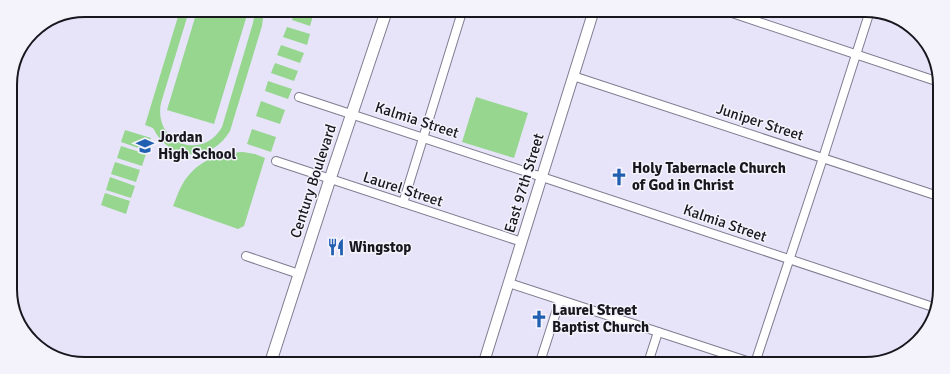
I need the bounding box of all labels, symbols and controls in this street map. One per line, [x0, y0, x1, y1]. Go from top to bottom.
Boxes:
street label: Kalmia Street [373, 98, 461, 142]
street label: Juniper Street [714, 99, 806, 145]
street label: Century Boulevard [286, 122, 340, 240]
place label: Jordan High School [158, 128, 237, 163]
street label: East 97th Street [500, 131, 548, 235]
school or university icon: Jordan High School [135, 136, 155, 156]
place label: Holy Tabernacle Church of God in Christ [632, 159, 786, 194]
church icon: Holy Tabernacle Church of God in Christ [609, 167, 629, 187]
street label: Laurel Street [361, 168, 445, 210]
street label: Kalmia Street [681, 200, 769, 246]
restaurant icon: Wingstop [326, 237, 346, 257]
place label: Wingstop [349, 238, 411, 256]
place label: Laurel Street Baptist Church [552, 301, 649, 336]
church icon: Laurel Street Baptist Church [529, 309, 549, 329]

